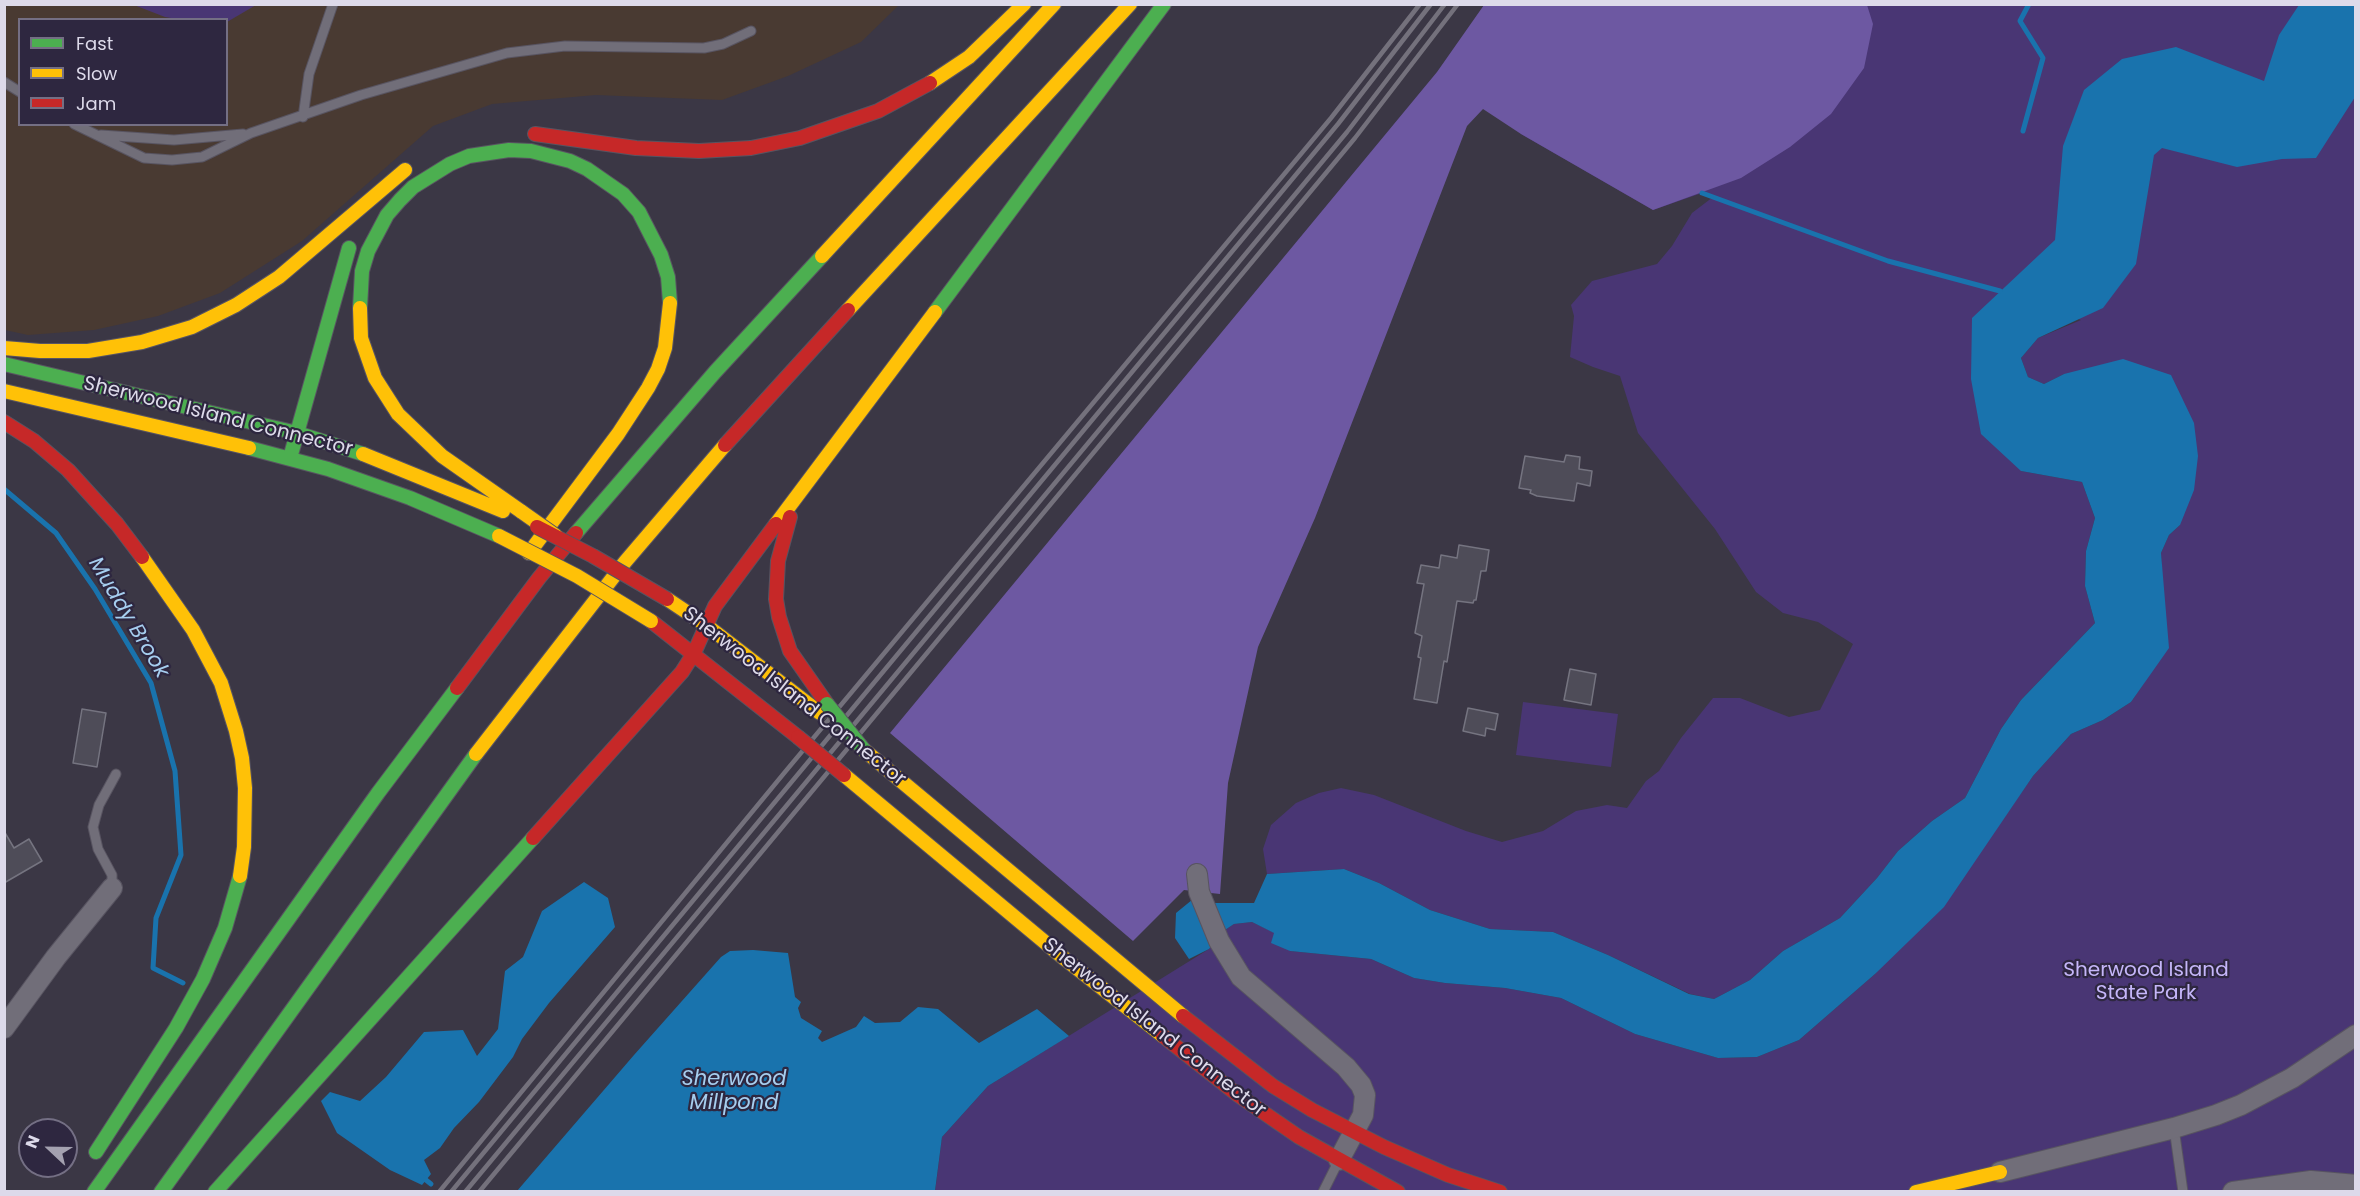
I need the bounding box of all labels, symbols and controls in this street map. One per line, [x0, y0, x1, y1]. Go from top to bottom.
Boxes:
legend [18, 18, 228, 126]
text: Fast [76, 31, 113, 56]
text: Slow [76, 61, 117, 86]
text: Jam [76, 91, 116, 116]
street label: Sherwood Island Connector [81, 372, 355, 462]
water label: Muddy Brook [82, 553, 174, 683]
street label: Sherwood Island Connector [678, 602, 910, 792]
street label: Sherwood Island Connector [1038, 933, 1270, 1123]
park label: Sherwood Island State Park [2063, 959, 2229, 1006]
water label: Sherwood Millpond [682, 1067, 786, 1117]
north arrow [18, 1118, 78, 1178]
text: N [20, 1132, 46, 1152]

